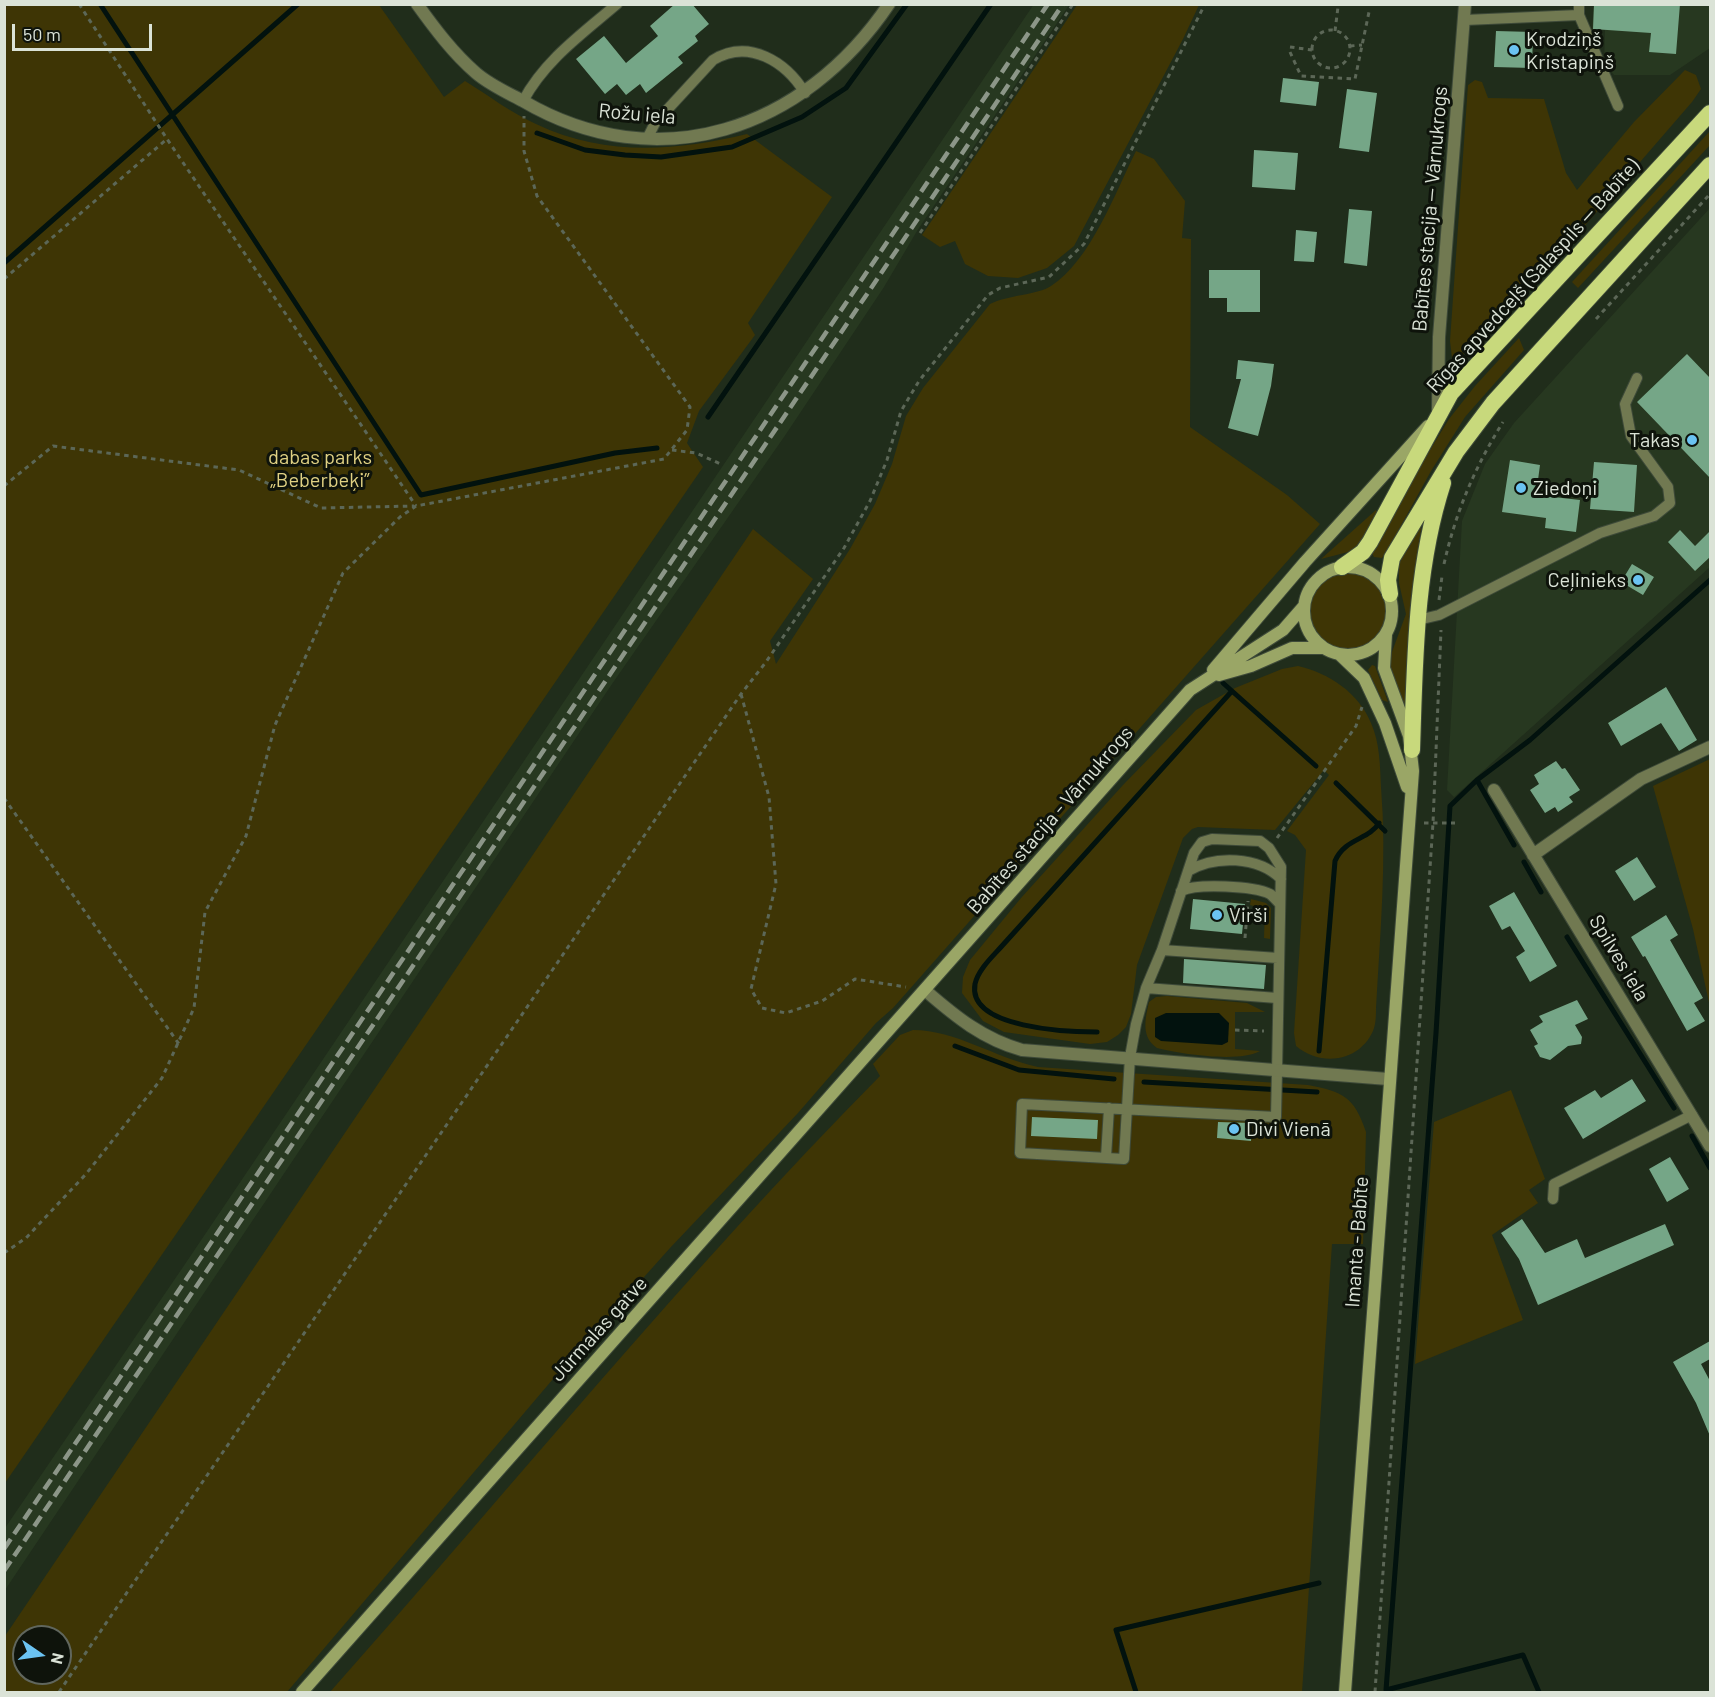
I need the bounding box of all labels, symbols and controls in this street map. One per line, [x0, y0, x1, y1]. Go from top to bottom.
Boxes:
scale bar [15, 12, 154, 50]
text: 50 m [23, 23, 61, 45]
place label: Krodziņš Kristapiņš [1526, 27, 1614, 74]
marker: Krodziņš Kristapiņš [1507, 43, 1521, 57]
street label: Babītes stacija — Vārnukrogs [1407, 85, 1453, 333]
street label: Rožu iela [597, 99, 677, 129]
street label: Rīgas apvedceļš (Salaspils — Babīte) [1422, 154, 1644, 398]
place label: Takas [1629, 428, 1680, 452]
marker: Takas [1685, 433, 1699, 447]
park label: dabas parks „Beberbeķi” [268, 445, 372, 492]
place label: Ziedoņi [1533, 476, 1597, 500]
marker: Ziedoņi [1514, 481, 1528, 495]
place label: Ceļinieks [1547, 568, 1626, 592]
marker: Ceļinieks [1631, 573, 1645, 587]
street label: Babītes stacija - Vārnukrogs [962, 721, 1138, 919]
place label: Virši [1229, 903, 1268, 927]
marker: Virši [1210, 908, 1224, 922]
street label: Spilves iela [1584, 911, 1654, 1005]
place label: Divi Vienā [1246, 1117, 1331, 1141]
marker: Divi Vienā [1227, 1122, 1241, 1136]
street label: Imanta - Babīte [1340, 1176, 1374, 1308]
street label: Jūrmalas gatve [546, 1272, 652, 1386]
north arrow [12, 1625, 72, 1685]
text: N [48, 1651, 69, 1666]

